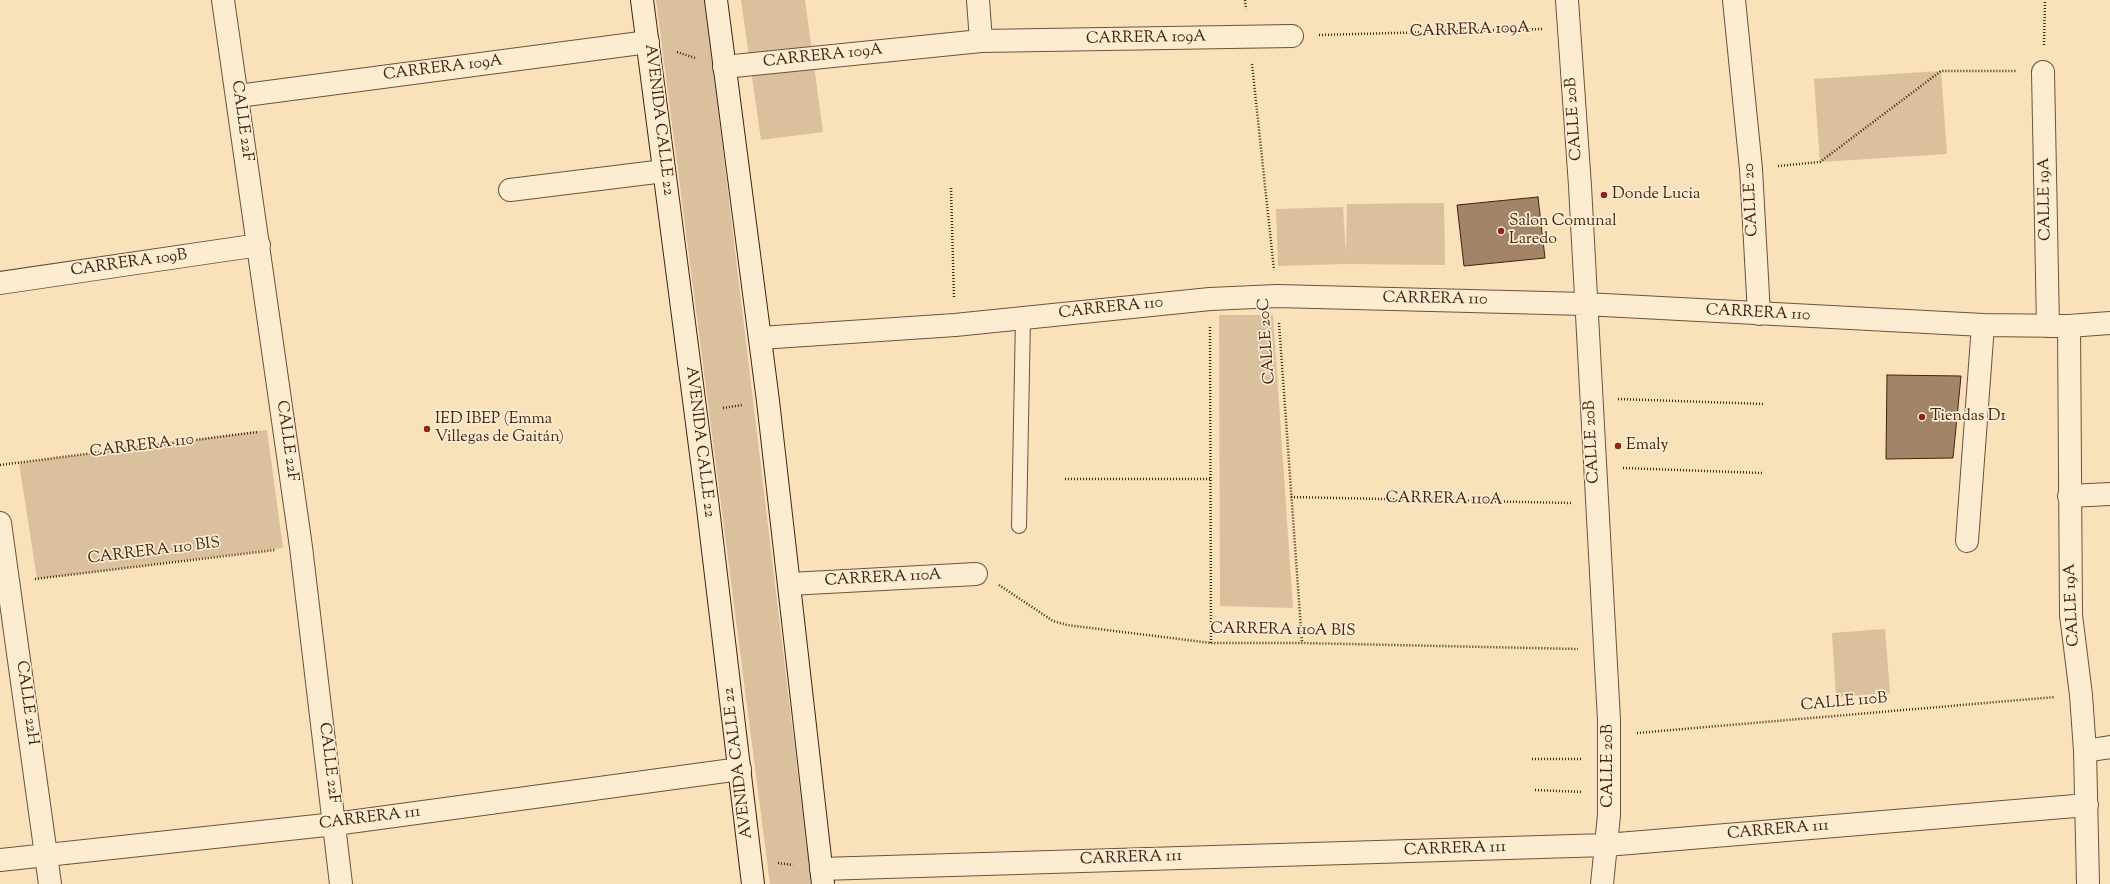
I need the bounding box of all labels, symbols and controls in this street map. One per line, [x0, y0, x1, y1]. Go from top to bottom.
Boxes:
street label: CARRERA 109A [1410, 19, 1530, 43]
street label: CARRERA 109A [1086, 28, 1206, 50]
street label: CARRERA 109A [762, 41, 884, 73]
street label: AVENIDA CALLE 22 [639, 43, 677, 197]
street label: CARRERA 109A [382, 52, 504, 86]
street label: CALLE 20B [1563, 77, 1587, 161]
street label: CALLE 22F [226, 79, 256, 163]
street label: CALLE 19A [2036, 157, 2056, 241]
street label: CALLE 20 [1740, 163, 1764, 237]
place label: Donde Lucia [1612, 185, 1700, 205]
marker: Donde Lucia [1599, 190, 1609, 200]
place label: Salon Comunal Laredo [1509, 212, 1617, 250]
marker: Salon Comunal Laredo [1496, 226, 1506, 236]
street label: CARRERA 109B [70, 246, 188, 282]
street label: CARRERA 110 [1382, 289, 1488, 311]
street label: CARRERA 110 [1058, 294, 1164, 324]
street label: CALLE 20C [1255, 297, 1281, 385]
street label: CARRERA 110 [1705, 302, 1811, 326]
street label: AVENIDA CALLE 22 [680, 365, 718, 519]
street label: CALLE 22F [271, 399, 301, 483]
street label: CALLE 20B [1581, 400, 1605, 484]
place label: Tiendas D1 [1930, 407, 2006, 427]
place label: IED IBEP (Emma Villegas de Gaitán) [435, 410, 564, 448]
marker: Tiendas D1 [1917, 412, 1927, 422]
marker: IED IBEP (Emma Villegas de Gaitán) [422, 424, 432, 434]
street label: CARRERA 110 [89, 431, 195, 463]
place label: Emaly [1626, 436, 1669, 456]
marker: Emaly [1613, 441, 1623, 451]
street label: CARRERA 110A [1385, 489, 1503, 511]
street label: CARRERA 110 BIS [87, 534, 221, 570]
street label: CALLE 19A [2061, 563, 2085, 647]
street label: CARRERA 110A [824, 566, 942, 592]
street label: CARRERA 110A BIS [1210, 620, 1356, 642]
street label: CALLE 22H [11, 659, 41, 747]
street label: AVENIDA CALLE 22 [720, 686, 758, 840]
street label: CALLE 110B [1800, 690, 1888, 716]
street label: CALLE 22F [314, 721, 342, 805]
street label: CALLE 20B [1599, 724, 1619, 808]
street label: CARRERA 111 [318, 803, 422, 835]
street label: CARRERA 111 [1726, 817, 1830, 845]
street label: CARRERA 111 [1404, 839, 1506, 861]
street label: CARRERA 111 [1080, 848, 1182, 870]

